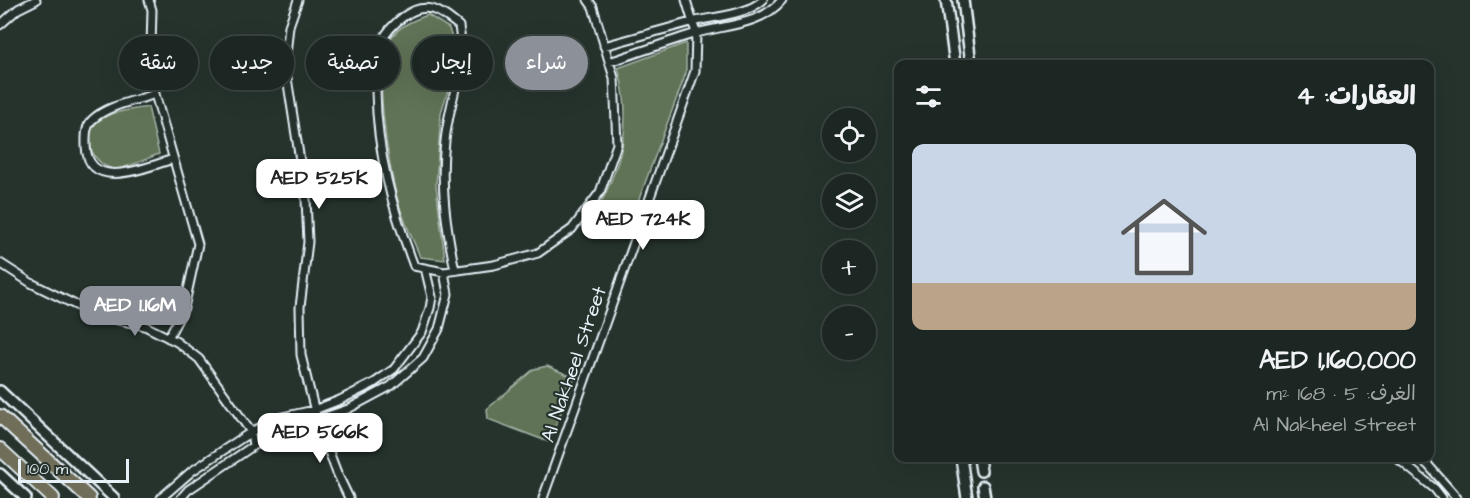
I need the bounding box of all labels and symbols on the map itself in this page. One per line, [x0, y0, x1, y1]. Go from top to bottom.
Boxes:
pin: AED 525K [257, 159, 381, 210]
pin: AED 724K [581, 200, 705, 251]
street label: Al Nakheel Street [534, 283, 614, 446]
pin: AED 1.16M [66, 286, 204, 337]
pin: AED 566K [258, 413, 382, 464]
scale bar [18, 456, 129, 484]

